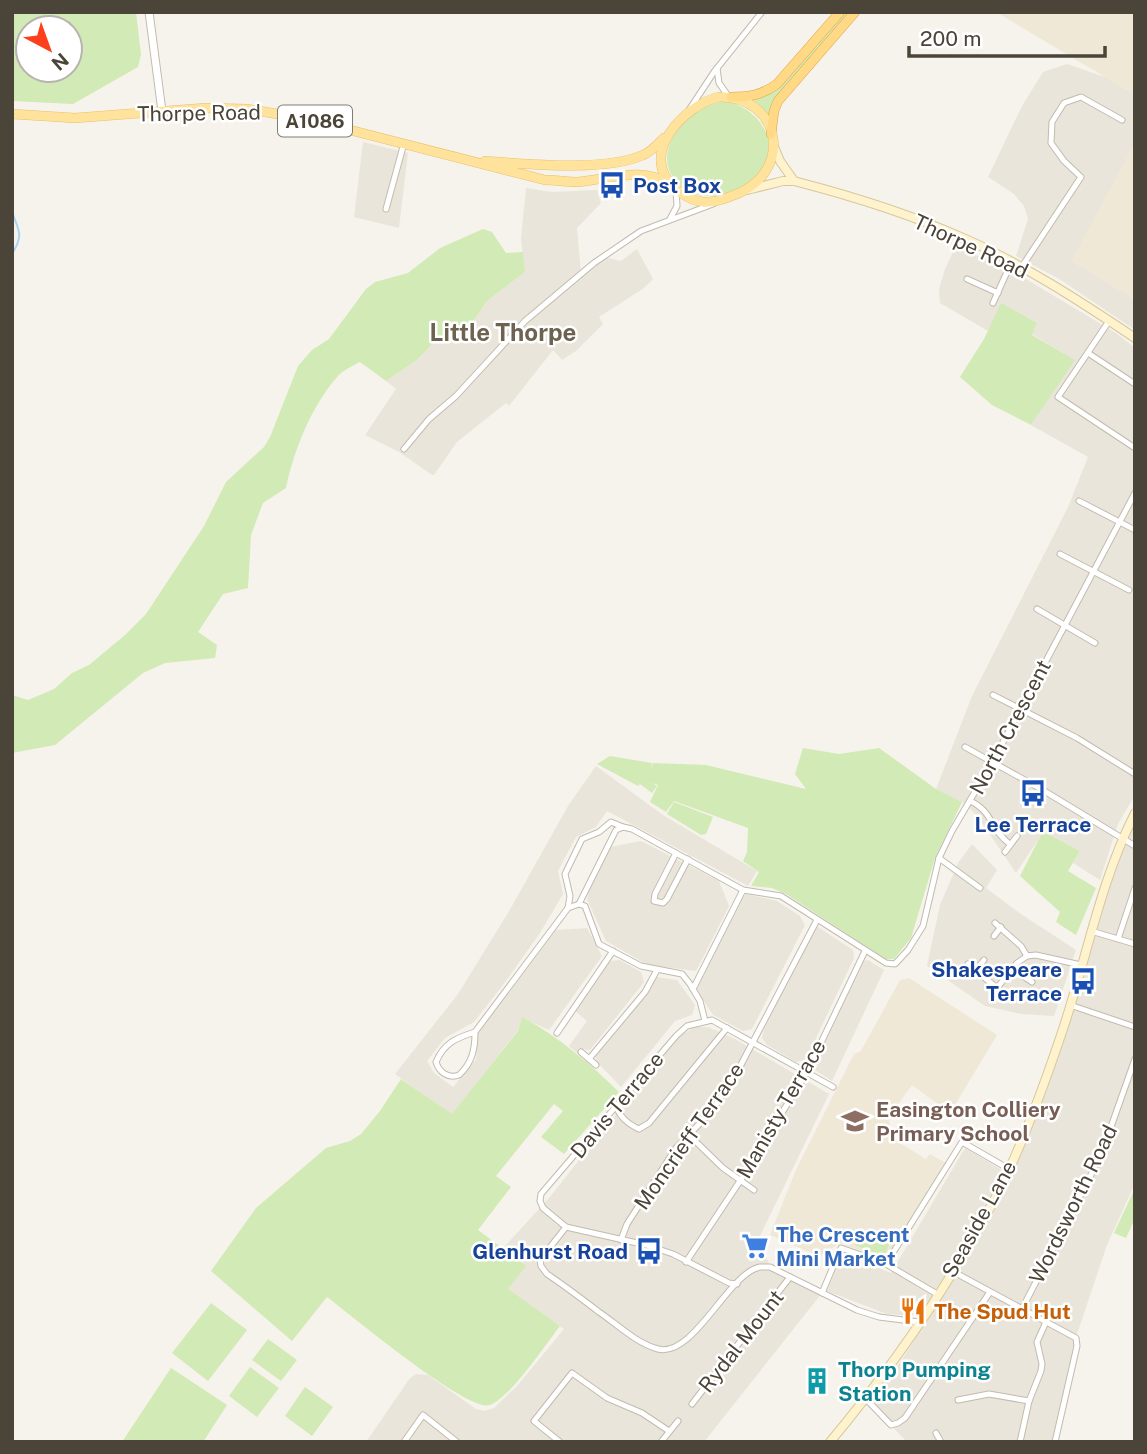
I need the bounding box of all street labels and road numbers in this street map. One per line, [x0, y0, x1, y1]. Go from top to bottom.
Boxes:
street label: Thorpe Road [137, 99, 261, 127]
road number: A1086 [278, 105, 352, 136]
street label: Thorpe Road [910, 209, 1032, 283]
street label: North Crescent [964, 655, 1056, 799]
street label: Manisty Terrace [731, 1035, 831, 1183]
street label: Davis Terrace [565, 1047, 669, 1163]
street label: Moncrieff Terrace [629, 1058, 749, 1214]
street label: Wordsworth Road [1024, 1121, 1122, 1287]
street label: Seaside Lane [937, 1156, 1021, 1282]
street label: Rydal Mount [693, 1285, 789, 1397]

